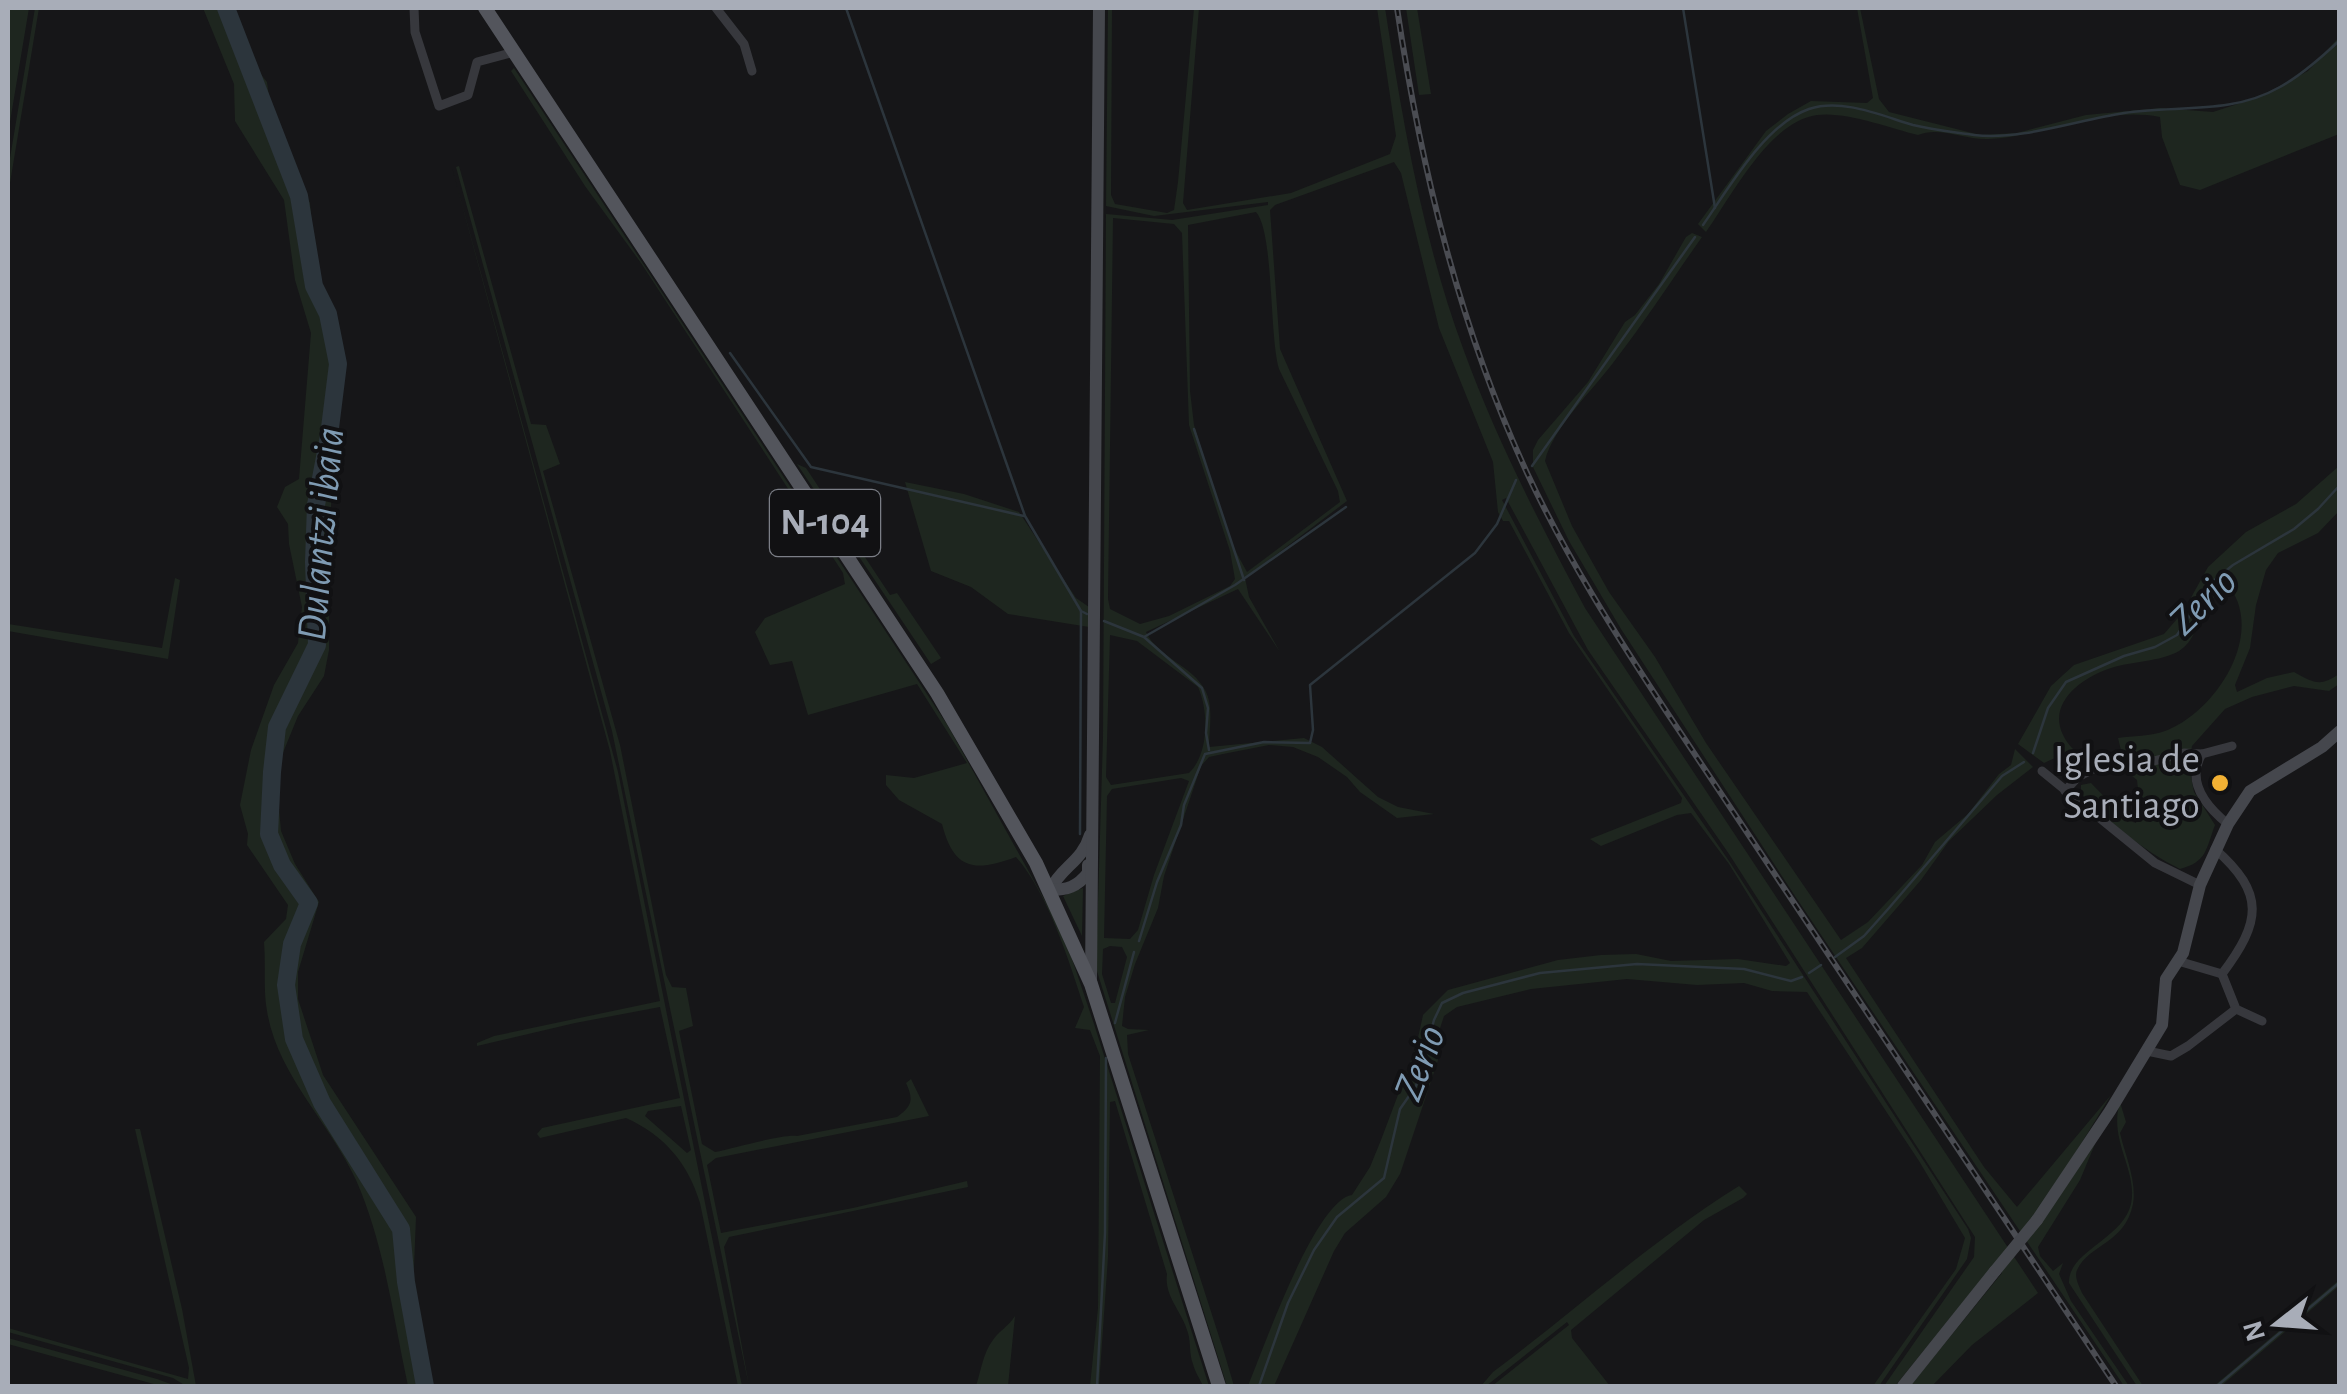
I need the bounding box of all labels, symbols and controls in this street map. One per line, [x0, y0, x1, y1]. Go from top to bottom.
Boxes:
water label: Dulantzi ibaia [291, 425, 351, 643]
road number: N-104 [770, 490, 880, 556]
water label: Zerio [2161, 560, 2245, 642]
place label: Iglesia de Santiago [2054, 740, 2200, 826]
marker: Iglesia de Santiago [2209, 772, 2231, 794]
water label: Zerio [1387, 1020, 1453, 1106]
north arrow [2227, 1274, 2327, 1374]
text: N [2239, 1317, 2271, 1344]

